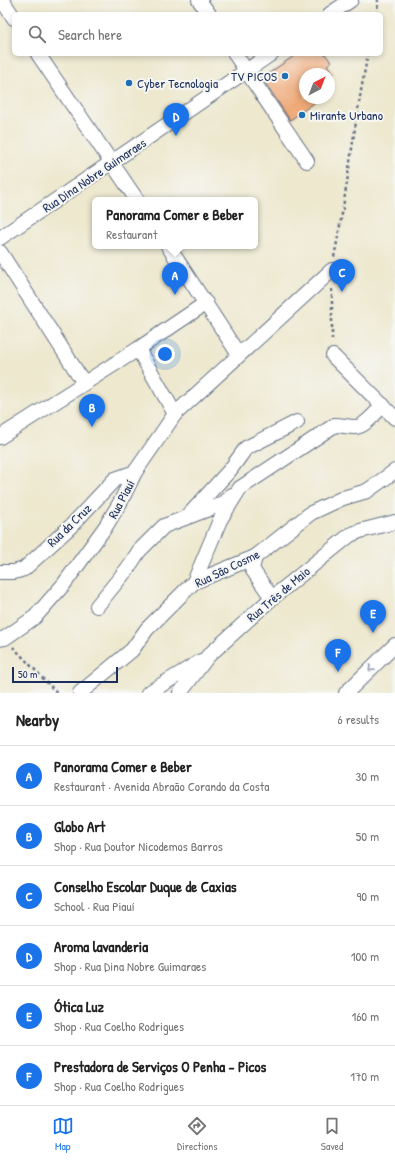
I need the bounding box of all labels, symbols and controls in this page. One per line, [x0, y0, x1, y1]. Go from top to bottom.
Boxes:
search box [12, 12, 383, 56]
icon: search [26, 23, 48, 45]
text: Search here [58, 24, 122, 45]
place label: TV PICOS [231, 67, 277, 85]
north arrow [299, 68, 335, 104]
marker: TV PICOS [280, 71, 290, 81]
place label: Cyber Tecnologia [137, 74, 218, 92]
marker: Cyber Tecnologia [124, 78, 134, 88]
pin: D [163, 103, 189, 136]
place label: Mirante Urbano [310, 106, 383, 124]
marker: Mirante Urbano [297, 110, 307, 120]
street label: Rua Dina Nobre Guimaraes [39, 134, 149, 216]
popup [92, 197, 258, 249]
text: Panorama Comer e Beber [106, 204, 244, 225]
text: Restaurant [106, 225, 157, 243]
pin: C [329, 259, 355, 292]
pin: A [162, 262, 188, 295]
your location [155, 344, 175, 364]
pin: B [79, 394, 105, 427]
street label: Rua Piauí [103, 476, 139, 522]
street label: Rua da Cruz [43, 499, 95, 551]
street label: Rua São Cosme [192, 545, 262, 591]
street label: Rua Três de Maio [242, 562, 314, 626]
pin: E [360, 600, 386, 633]
pin: F [325, 639, 351, 672]
one-way arrow [368, 664, 376, 672]
scale bar [12, 665, 118, 684]
text: 50 m [18, 667, 38, 681]
text: Nearby [16, 708, 59, 731]
text: 6 results [338, 710, 379, 728]
text: Panorama Comer e Beber [54, 756, 192, 777]
text: A [26, 767, 32, 785]
text: 30 m [356, 767, 379, 785]
text: Restaurant · Avenida Abraão Corando da Costa [54, 777, 269, 795]
text: Globo Art [54, 816, 105, 837]
text: B [26, 827, 32, 845]
text: 50 m [356, 827, 379, 845]
text: Shop · Rua Doutor Nicodemos Barros [54, 837, 223, 855]
text: Conselho Escolar Duque de Caxias [54, 876, 237, 897]
text: C [25, 887, 33, 905]
text: 90 m [357, 887, 379, 905]
text: School · Rua Piauí [54, 897, 135, 915]
text: Aroma lavanderia [54, 936, 148, 957]
text: D [26, 947, 32, 965]
text: 100 m [351, 947, 379, 965]
text: Shop · Rua Dina Nobre Guimaraes [54, 957, 206, 975]
text: Ótica Luz [54, 996, 104, 1017]
text: E [26, 1007, 32, 1025]
text: 160 m [351, 1007, 379, 1025]
text: Shop · Rua Coelho Rodrigues [54, 1017, 184, 1035]
text: Prestadora de Serviços O Penha - Picos [54, 1056, 266, 1077]
text: F [27, 1067, 31, 1085]
text: 170 m [350, 1067, 379, 1085]
text: Shop · Rua Coelho Rodrigues [54, 1077, 184, 1095]
tab: Map [52, 1115, 74, 1153]
tab: Directions [177, 1115, 218, 1153]
tab: Saved [321, 1115, 343, 1153]

